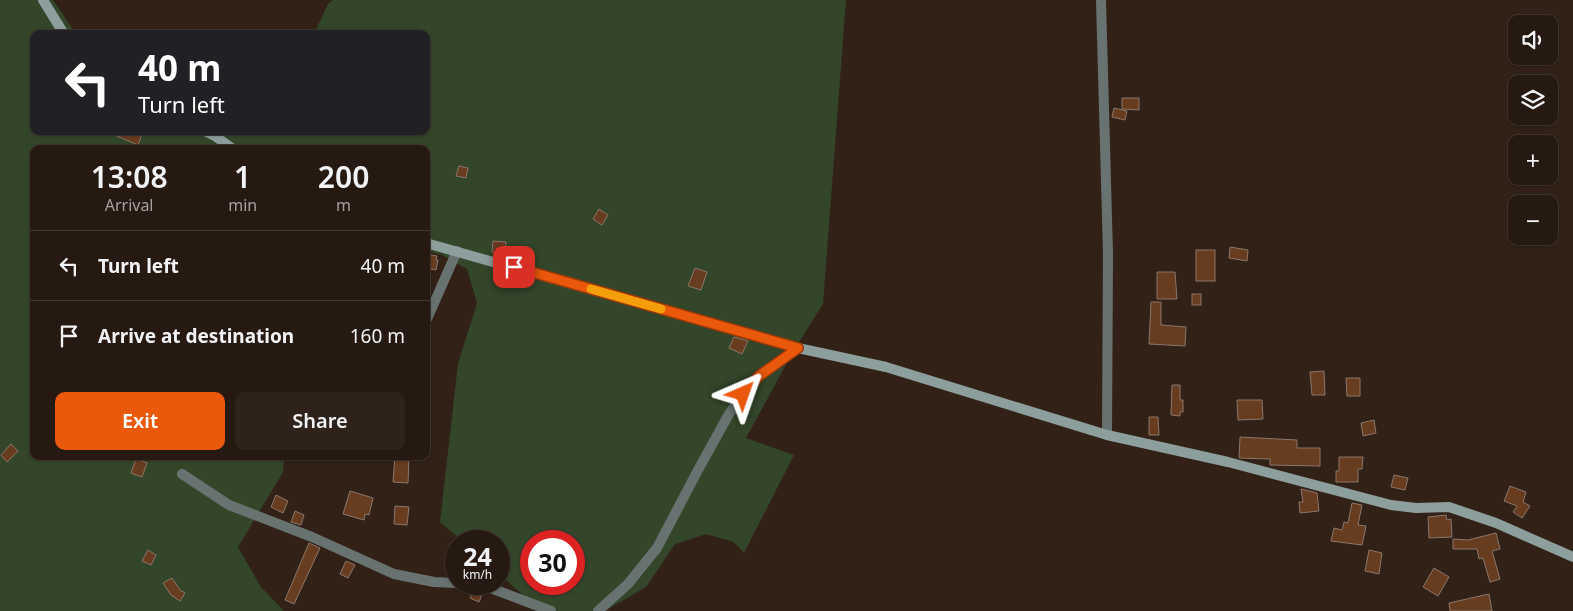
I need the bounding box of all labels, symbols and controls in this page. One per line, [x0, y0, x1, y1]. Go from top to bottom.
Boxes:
map controls [1508, 15, 1558, 245]
button: sound [1508, 15, 1558, 65]
text: 40 m [138, 44, 221, 91]
icon: left [55, 50, 120, 115]
button: layers [1508, 75, 1558, 125]
text: Turn left [138, 89, 225, 119]
button: + [1508, 135, 1558, 185]
text: 13:08 [91, 156, 168, 197]
text: 1 [234, 156, 251, 197]
text: 200 [318, 156, 369, 197]
text: Arrival [105, 194, 154, 216]
text: min [228, 194, 257, 216]
text: m [336, 194, 351, 216]
button: − [1508, 195, 1558, 245]
pin [493, 246, 535, 288]
icon: left [55, 252, 83, 280]
text: Turn left [98, 253, 179, 279]
text: 40 m [361, 253, 405, 279]
icon: arrive [500, 253, 528, 281]
icon: arrive [55, 322, 83, 350]
text: Arrive at destination [98, 323, 294, 349]
text: 160 m [350, 323, 405, 349]
position arrow [716, 367, 768, 419]
button: Exit [55, 392, 225, 450]
button: Share [235, 392, 405, 450]
speed limit sign: 30 [520, 530, 585, 595]
text: 24 [463, 539, 492, 573]
text: km/h [463, 566, 492, 583]

